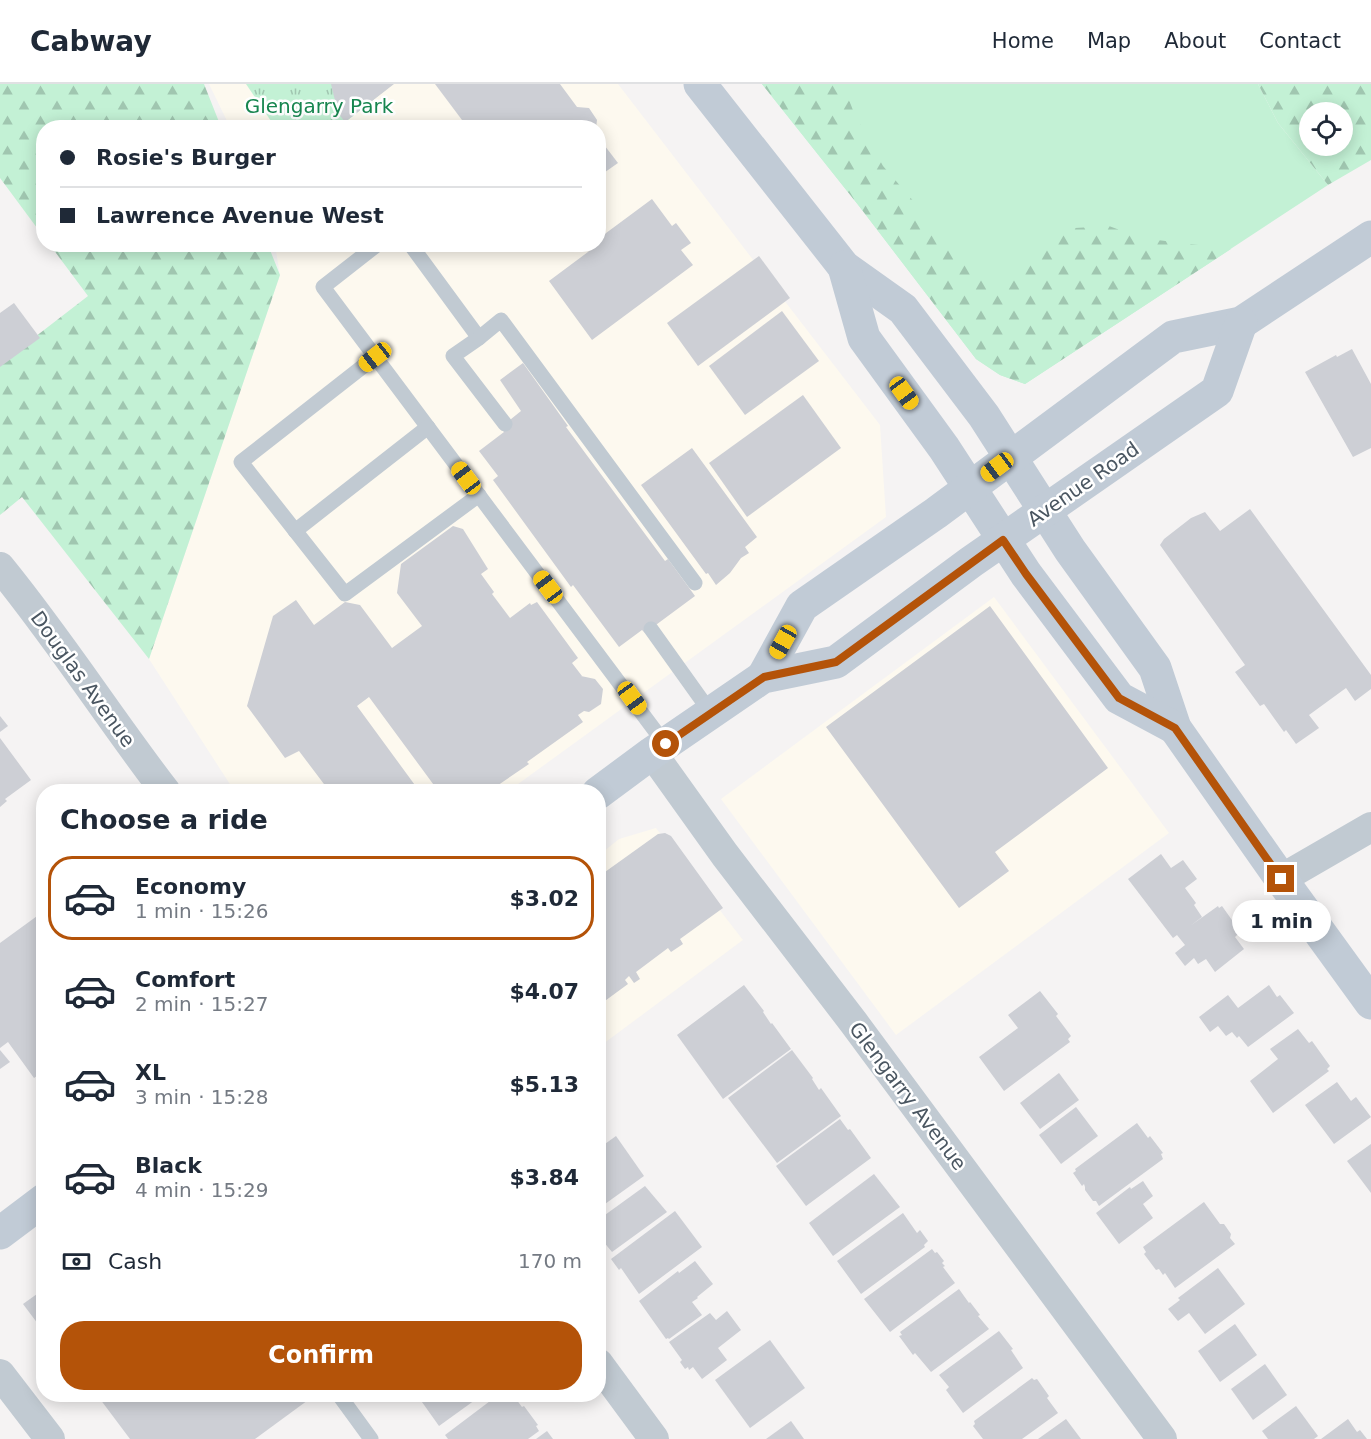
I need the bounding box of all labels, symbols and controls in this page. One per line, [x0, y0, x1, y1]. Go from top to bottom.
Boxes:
text: Cabway [30, 25, 152, 58]
text: Home [992, 29, 1054, 53]
text: Map [1087, 29, 1131, 53]
text: About [1164, 29, 1226, 53]
text: Contact [1259, 29, 1341, 53]
park label: Glengarry Park [245, 94, 394, 118]
map controls [1299, 102, 1353, 156]
button: locate [1299, 102, 1353, 156]
text: Rosie's Burger [96, 145, 276, 170]
text: Lawrence Avenue West [96, 203, 384, 228]
car [355, 339, 395, 375]
car [886, 373, 922, 413]
street label: Avenue Road [1023, 437, 1143, 531]
car [977, 449, 1017, 485]
car [448, 458, 484, 498]
car [530, 567, 566, 607]
street label: Douglas Avenue [26, 606, 140, 752]
car [766, 622, 800, 662]
car [614, 678, 650, 718]
route start [652, 730, 679, 757]
text: Choose a ride [60, 804, 268, 835]
route end [1267, 865, 1294, 892]
icon: car [63, 871, 117, 925]
text: Economy [135, 874, 246, 899]
text: $3.02 [509, 886, 579, 911]
text: 1 min · 15:26 [135, 899, 269, 923]
callout: 1 min [1232, 900, 1330, 942]
text: 1 min [1250, 909, 1313, 933]
icon: car [63, 964, 117, 1018]
text: Comfort [135, 967, 235, 992]
text: $4.07 [509, 979, 579, 1004]
text: 2 min · 15:27 [135, 992, 269, 1016]
street label: Glengarry Avenue [844, 1017, 972, 1175]
icon: car [63, 1057, 117, 1111]
text: XL [135, 1060, 166, 1085]
text: $5.13 [509, 1072, 579, 1097]
text: 3 min · 15:28 [135, 1085, 269, 1109]
icon: car [63, 1150, 117, 1204]
text: Black [135, 1153, 202, 1178]
text: $3.84 [509, 1165, 579, 1190]
text: 4 min · 15:29 [135, 1178, 269, 1202]
icon: cash [60, 1245, 93, 1278]
text: Cash [108, 1249, 162, 1274]
text: 170 m [518, 1249, 582, 1273]
button: Confirm [60, 1321, 582, 1390]

